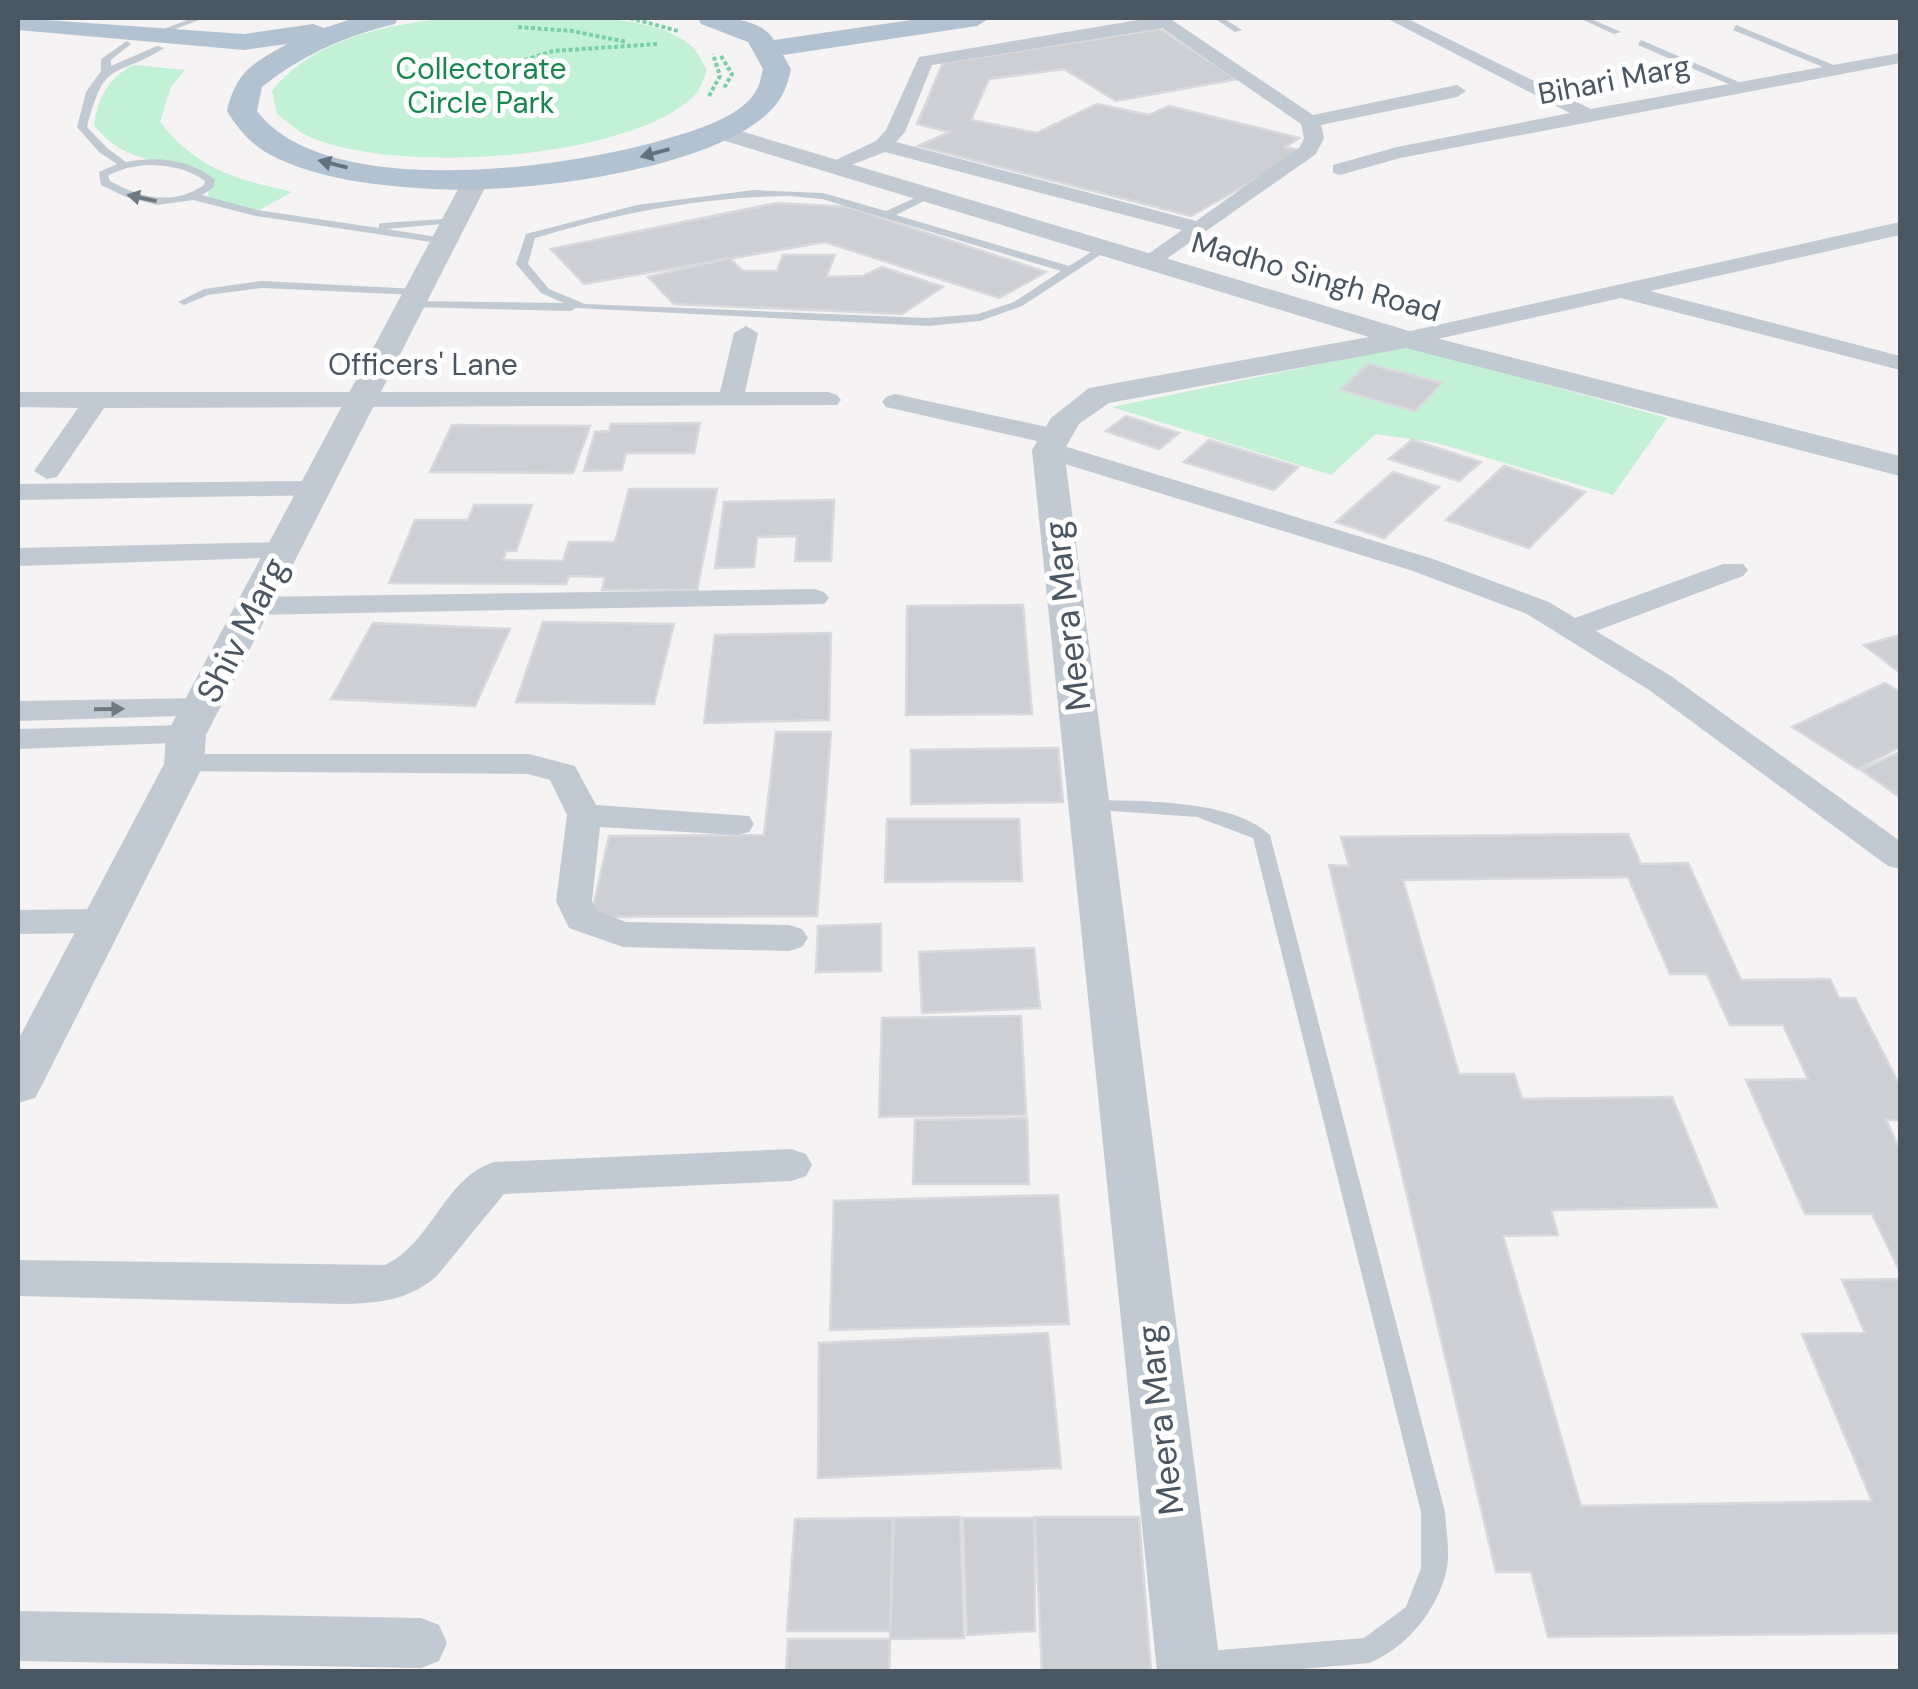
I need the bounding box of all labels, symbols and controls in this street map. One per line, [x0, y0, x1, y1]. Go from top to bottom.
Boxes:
street label: Bihari Marg [1535, 46, 1693, 113]
park label: Collectorate Circle Park [396, 49, 566, 122]
one-way arrow [639, 145, 670, 161]
one-way arrow [317, 156, 348, 171]
one-way arrow [126, 189, 157, 205]
street label: Madho Singh Road [1187, 222, 1445, 331]
street label: Officers' Lane [328, 345, 518, 384]
street label: Meera Marg [1033, 518, 1101, 714]
street label: Shiv Marg [186, 550, 298, 710]
one-way arrow [94, 701, 126, 717]
street label: Meera Marg [1126, 1322, 1194, 1518]

